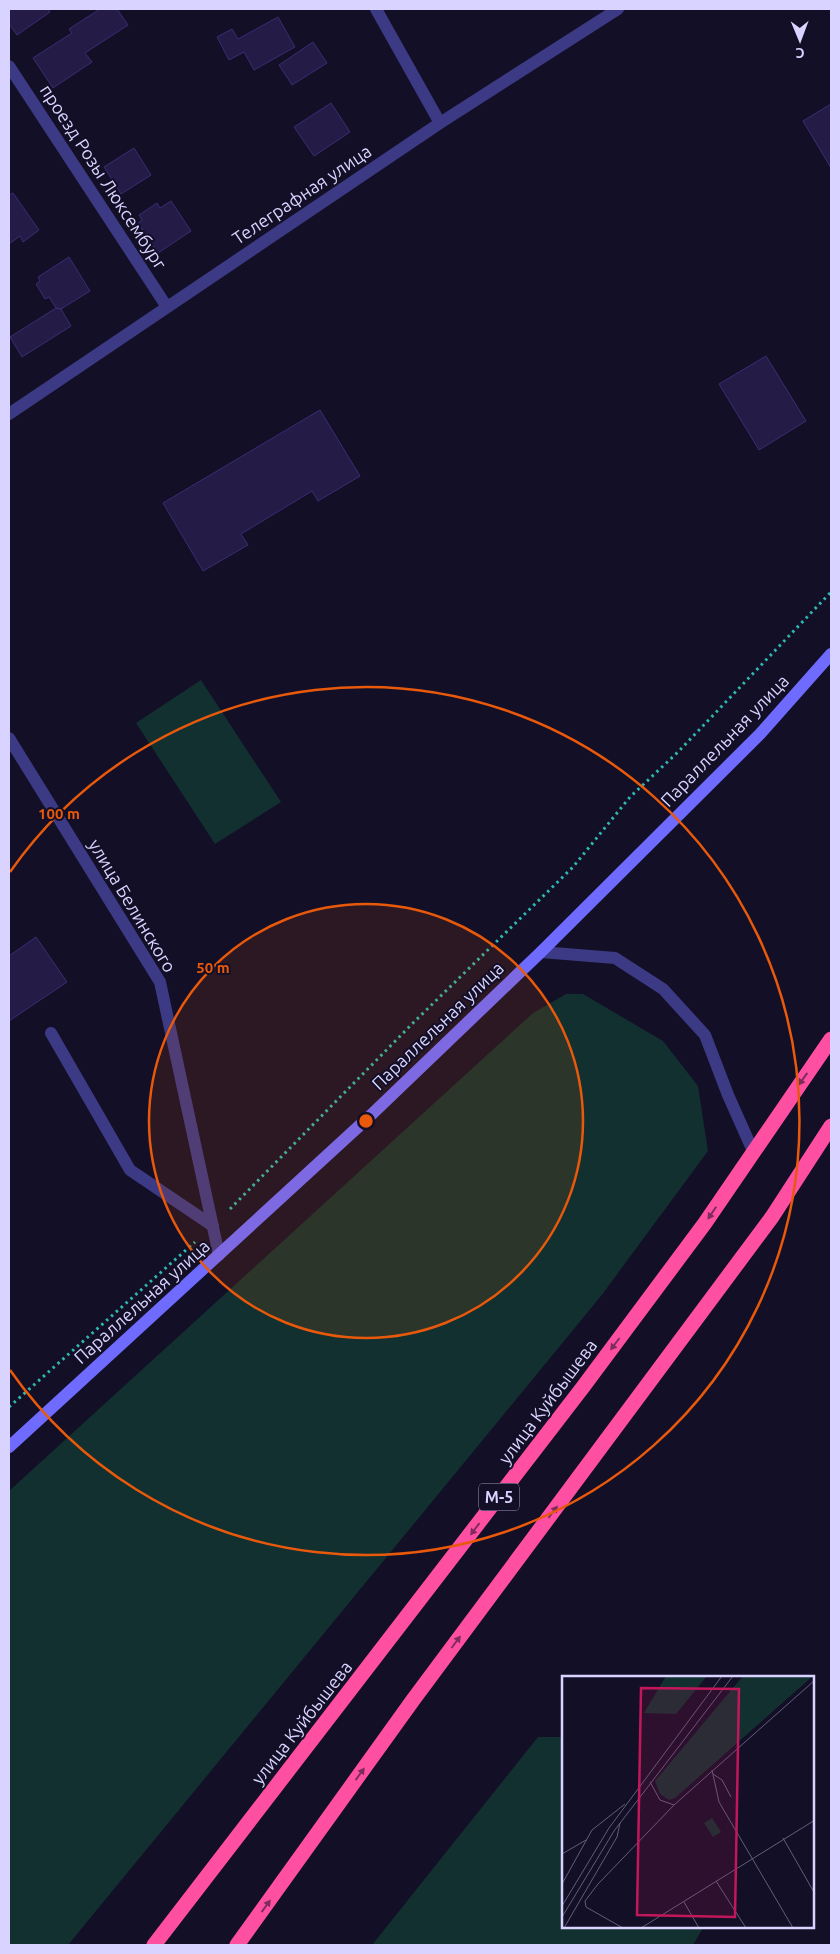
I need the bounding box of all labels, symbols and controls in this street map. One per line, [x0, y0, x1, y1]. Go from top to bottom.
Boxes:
north arrow [775, 15, 825, 65]
text: С [796, 45, 805, 61]
street label: проезд Розы Люксембург [37, 81, 171, 272]
street label: Телеграфная улица [228, 140, 375, 248]
street label: Параллельная улица [656, 670, 792, 810]
text: 100 m [38, 805, 80, 822]
street label: улица Белинского [85, 835, 180, 976]
street label: Параллельная улица [367, 957, 507, 1093]
text: 50 m [196, 959, 230, 976]
one-way arrow [799, 1072, 808, 1086]
centre of rings [357, 1112, 375, 1130]
one-way arrow [707, 1206, 717, 1220]
street label: Параллельная улица [70, 1235, 213, 1367]
street label: улица Куйбышева [494, 1335, 601, 1468]
one-way arrow [610, 1337, 621, 1350]
road number: М-5 [479, 1484, 519, 1510]
one-way arrow [548, 1505, 558, 1519]
one-way arrow [470, 1522, 480, 1536]
one-way arrow [451, 1635, 461, 1649]
street label: улица Куйбышева [247, 1657, 355, 1788]
inset map [562, 1676, 815, 1929]
one-way arrow [355, 1767, 365, 1780]
one-way arrow [261, 1899, 271, 1913]

